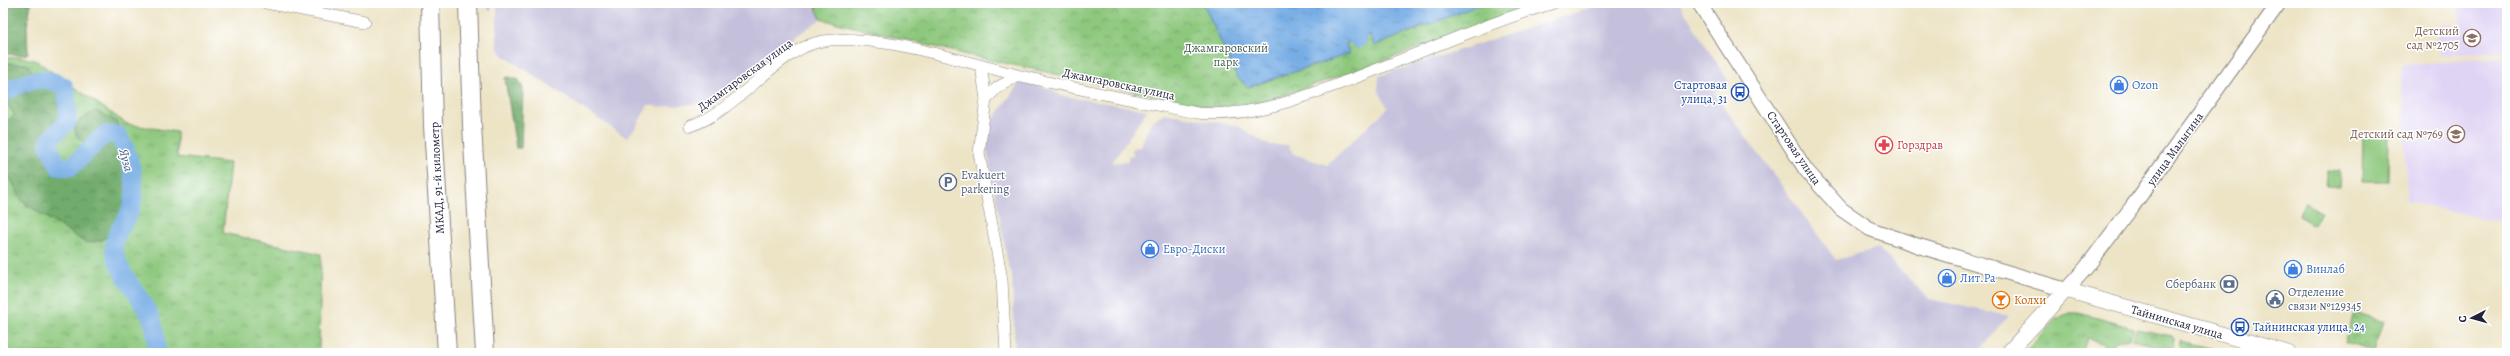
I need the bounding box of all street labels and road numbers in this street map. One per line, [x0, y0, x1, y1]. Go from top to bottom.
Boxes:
street label: Джамгаровская улица [694, 35, 796, 115]
street label: Джамгаровская улица [1061, 64, 1177, 104]
street label: Стартовая улица [1763, 108, 1825, 189]
street label: улица Малыгина [2142, 109, 2207, 190]
street label: МКАД, 91-й километр [426, 122, 448, 234]
street label: Тайнинская улица [2129, 301, 2225, 343]

